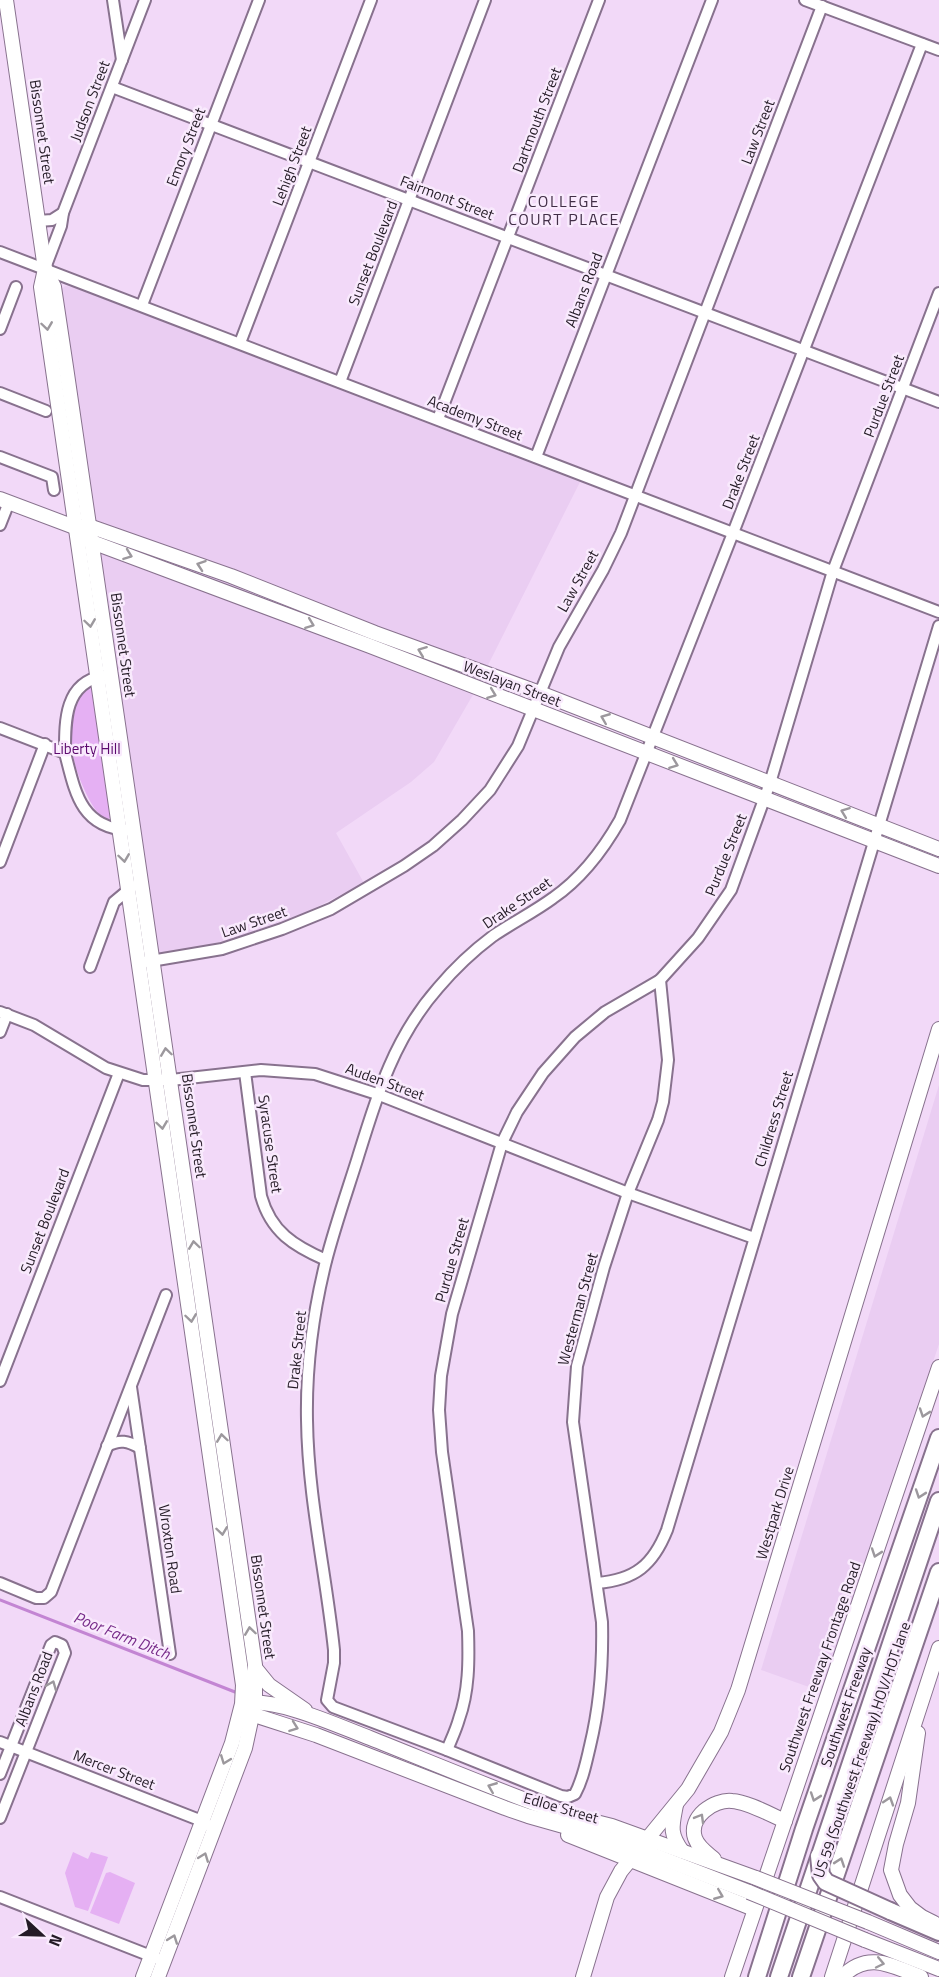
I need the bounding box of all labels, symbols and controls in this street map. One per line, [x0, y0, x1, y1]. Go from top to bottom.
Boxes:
street label: Judson Street [64, 56, 116, 145]
street label: Dartmouth Street [506, 63, 567, 176]
street label: Bissonnet Street [24, 78, 61, 186]
street label: Law Street [735, 95, 781, 168]
street label: Emory Street [160, 103, 211, 190]
street label: Lehigh Street [266, 122, 318, 209]
street label: Fairmont Street [397, 169, 498, 226]
district label: COLLEGE COURT PLACE [508, 189, 620, 231]
street label: Sunset Boulevard [342, 197, 403, 309]
street label: Albans Road [559, 249, 608, 331]
one-way arrow [40, 321, 52, 331]
street label: Purdue Street [857, 350, 910, 441]
street label: Academy Street [424, 389, 527, 446]
street label: Drake Street [716, 430, 766, 513]
street label: Law Street [551, 545, 604, 616]
one-way arrow [122, 547, 133, 560]
one-way arrow [196, 560, 207, 573]
street label: Bissonnet Street [105, 591, 142, 699]
one-way arrow [304, 616, 315, 629]
one-way arrow [83, 618, 95, 628]
one-way arrow [417, 645, 428, 658]
street label: Weslayan Street [460, 654, 565, 713]
one-way arrow [486, 687, 497, 699]
one-way arrow [600, 713, 611, 726]
park label: Liberty Hill [53, 737, 121, 760]
one-way arrow [668, 756, 679, 769]
one-way arrow [841, 807, 852, 819]
street label: Purdue Street [699, 809, 753, 900]
one-way arrow [117, 853, 129, 862]
street label: Drake Street [478, 871, 556, 934]
street label: Law Street [218, 899, 290, 943]
one-way arrow [161, 1047, 173, 1056]
street label: Auden Street [342, 1057, 429, 1107]
street label: Childress Street [748, 1067, 799, 1170]
street label: Bissonnet Street [176, 1072, 213, 1180]
street label: Syracuse Street [252, 1093, 289, 1195]
one-way arrow [156, 1120, 168, 1129]
street label: Sunset Boulevard [14, 1165, 75, 1277]
street label: Purdue Street [428, 1214, 475, 1305]
one-way arrow [189, 1240, 201, 1249]
street label: Westerman Street [551, 1249, 604, 1368]
street label: Drake Street [281, 1309, 312, 1390]
one-way arrow [184, 1313, 196, 1322]
one-way arrow [918, 1407, 931, 1417]
one-way arrow [217, 1433, 229, 1442]
street label: Westpark Drive [749, 1463, 800, 1562]
one-way arrow [914, 1488, 927, 1499]
street label: Wroxton Road [153, 1503, 188, 1595]
one-way arrow [215, 1527, 227, 1536]
one-way arrow [871, 1547, 884, 1558]
street label: Bissonnet Street [245, 1553, 282, 1661]
street label: Southwest Freeway Frontage Road [775, 1560, 865, 1774]
water label: Poor Farm Ditch [70, 1605, 175, 1666]
street label: US 59 (Southwest Freeway) HOV/HOT lane [807, 1619, 916, 1881]
one-way arrow [245, 1626, 257, 1635]
street label: Southwest Freeway [817, 1645, 875, 1769]
street label: Albans Road [9, 1648, 58, 1730]
one-way arrow [45, 1681, 57, 1692]
one-way arrow [288, 1720, 299, 1733]
street label: Mercer Street [70, 1743, 159, 1796]
one-way arrow [220, 1754, 233, 1765]
one-way arrow [488, 1782, 499, 1794]
street label: Edloe Street [521, 1786, 602, 1829]
one-way arrow [810, 1791, 823, 1802]
one-way arrow [881, 1796, 894, 1807]
one-way arrow [693, 1814, 704, 1824]
one-way arrow [197, 1852, 209, 1863]
one-way arrow [833, 1857, 846, 1868]
one-way arrow [713, 1888, 724, 1900]
north arrow [12, 1905, 72, 1965]
text: N [43, 1931, 69, 1950]
one-way arrow [165, 1934, 178, 1945]
one-way arrow [875, 1956, 885, 1969]

